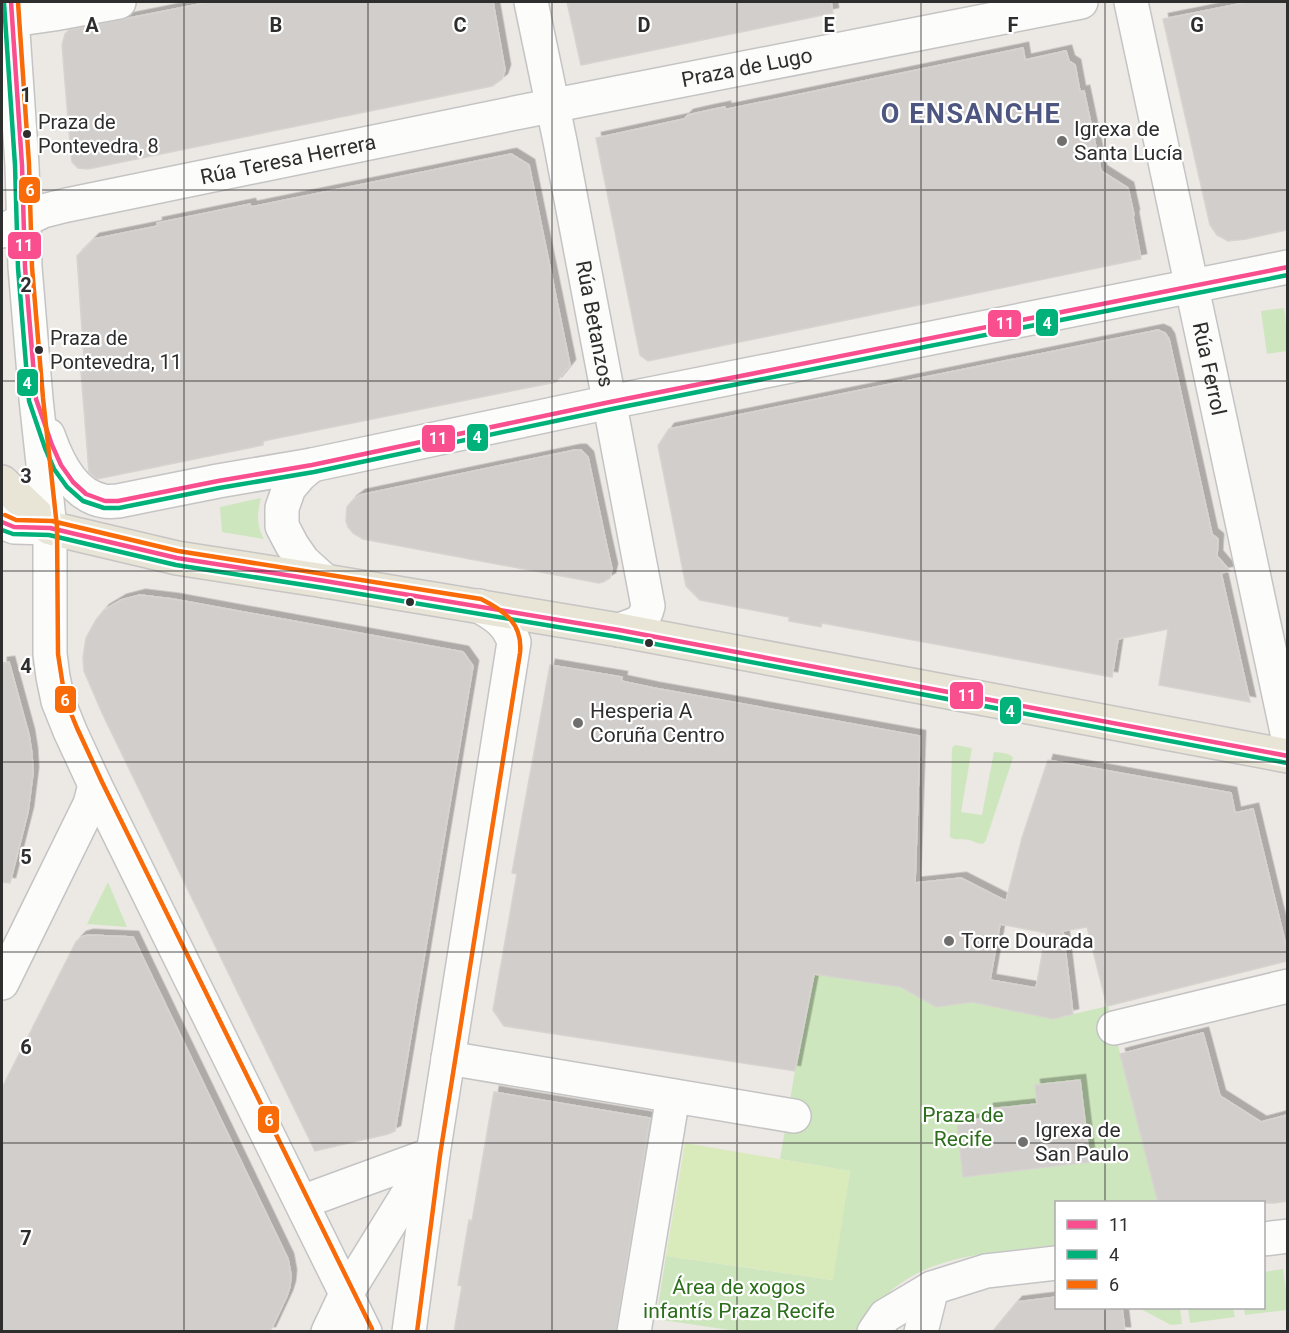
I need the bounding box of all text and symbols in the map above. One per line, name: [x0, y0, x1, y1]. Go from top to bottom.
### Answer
text: A: [85, 13, 99, 37]
text: B: [270, 13, 282, 37]
text: C: [453, 13, 467, 37]
text: D: [638, 13, 651, 37]
text: E: [823, 13, 835, 37]
text: F: [1008, 13, 1019, 37]
text: G: [1190, 13, 1204, 37]
street label: Praza de Lugo: [679, 43, 814, 92]
text: 1: [20, 83, 32, 107]
district label: O ENSANCHE: [881, 98, 1061, 130]
place label: Praza de Pontevedra, 8: [38, 110, 159, 158]
place label: Igrexa de Santa Lucía: [1074, 117, 1183, 165]
marker: Praza de Pontevedra, 8: [21, 128, 33, 140]
street label: Rúa Teresa Herrera: [198, 130, 378, 189]
marker: Igrexa de Santa Lucía: [1055, 134, 1069, 148]
line badge: 6: [18, 176, 41, 204]
text: 6: [25, 181, 35, 200]
line badge: 11: [7, 231, 42, 260]
text: 11: [15, 236, 33, 255]
street label: Rúa Betanzos: [571, 258, 618, 389]
text: 2: [20, 273, 32, 297]
line badge: 4: [1035, 308, 1059, 337]
line badge: 11: [987, 309, 1022, 338]
text: 11: [996, 314, 1014, 333]
text: 4: [1042, 314, 1052, 333]
street label: Rúa Ferrol: [1188, 320, 1231, 418]
place label: Praza de Pontevedra, 11: [50, 326, 182, 374]
marker: Praza de Pontevedra, 11: [33, 344, 45, 356]
line badge: 4: [16, 368, 39, 397]
text: 4: [22, 374, 32, 393]
line badge: 4: [466, 423, 489, 452]
line badge: 11: [421, 424, 456, 453]
text: 4: [472, 428, 482, 447]
text: 11: [429, 429, 447, 448]
text: 3: [20, 464, 32, 488]
unlabelled marker: [404, 596, 416, 608]
unlabelled marker: [643, 637, 655, 649]
text: 4: [20, 654, 32, 678]
line badge: 11: [949, 681, 984, 710]
line badge: 6: [54, 685, 77, 714]
text: 11: [958, 686, 976, 705]
text: 6: [60, 691, 70, 710]
line badge: 4: [999, 696, 1022, 725]
place label: Hesperia A Coruña Centro: [590, 699, 725, 747]
text: 4: [1005, 702, 1015, 721]
marker: Hesperia A Coruña Centro: [571, 716, 585, 730]
text: 5: [20, 845, 32, 869]
place label: Torre Dourada: [961, 929, 1094, 953]
marker: Torre Dourada: [942, 934, 956, 948]
text: 6: [20, 1035, 32, 1059]
park label: Praza de Recife: [922, 1103, 1004, 1151]
line badge: 6: [257, 1105, 280, 1134]
text: 6: [264, 1111, 274, 1130]
place label: Igrexa de San Paulo: [1035, 1118, 1129, 1166]
marker: Igrexa de San Paulo: [1016, 1135, 1030, 1149]
legend: [1055, 1201, 1265, 1309]
text: 11: [1109, 1214, 1129, 1235]
text: 7: [20, 1226, 32, 1250]
text: 4: [1109, 1244, 1119, 1265]
text: 6: [1109, 1274, 1119, 1295]
park label: Área de xogos infantís Praza Recife: [643, 1275, 835, 1323]

